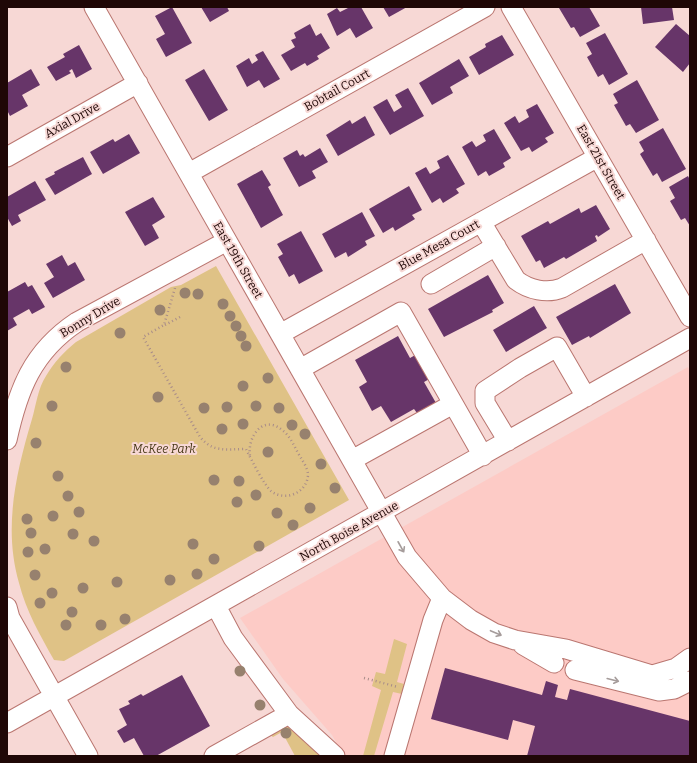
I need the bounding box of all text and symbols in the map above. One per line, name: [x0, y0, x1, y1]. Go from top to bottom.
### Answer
street label: Bobtail Court: [302, 66, 373, 114]
street label: Axial Drive: [42, 99, 102, 141]
street label: East 21st Street: [574, 122, 628, 202]
street label: Blue Mesa Court: [396, 217, 483, 273]
street label: East 19th Street: [210, 219, 266, 301]
street label: Bonny Drive: [57, 294, 123, 340]
park label: McKee Park: [132, 442, 196, 456]
street label: North Boise Avenue: [297, 498, 401, 564]
one-way arrow: [398, 541, 406, 553]
one-way arrow: [489, 629, 501, 637]
one-way arrow: [606, 677, 619, 684]

